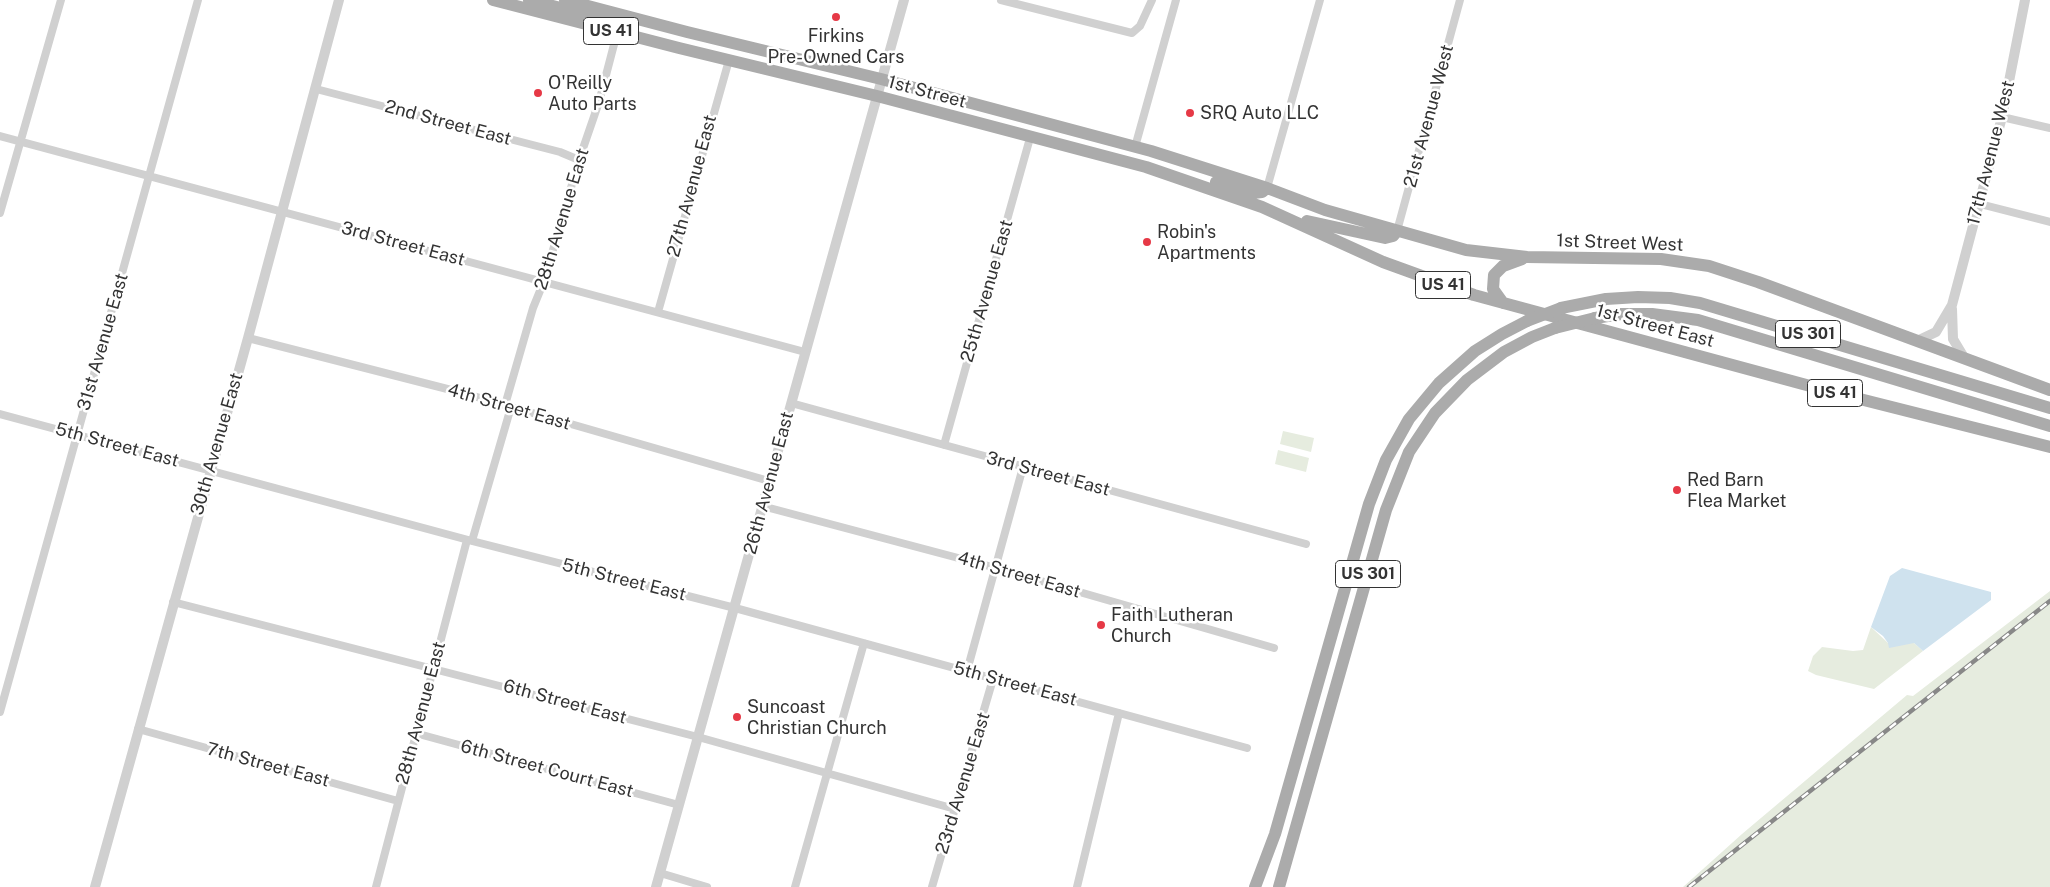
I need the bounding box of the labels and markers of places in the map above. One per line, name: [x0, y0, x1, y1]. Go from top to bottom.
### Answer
marker: Firkins Pre-Owned Cars: [830, 11, 842, 23]
place label: Firkins Pre-Owned Cars: [768, 25, 904, 68]
place label: O'Reilly Auto Parts: [548, 72, 636, 115]
marker: O'Reilly Auto Parts: [532, 87, 544, 99]
place label: SRQ Auto LLC: [1200, 102, 1319, 124]
marker: SRQ Auto LLC: [1184, 107, 1196, 119]
place label: Robin's Apartments: [1157, 221, 1256, 264]
marker: Robin's Apartments: [1141, 236, 1153, 248]
place label: Red Barn Flea Market: [1687, 469, 1786, 512]
marker: Red Barn Flea Market: [1671, 484, 1683, 496]
place label: Faith Lutheran Church: [1111, 604, 1233, 646]
marker: Faith Lutheran Church: [1095, 619, 1107, 631]
place label: Suncoast Christian Church: [747, 696, 887, 739]
marker: Suncoast Christian Church: [731, 711, 743, 723]

